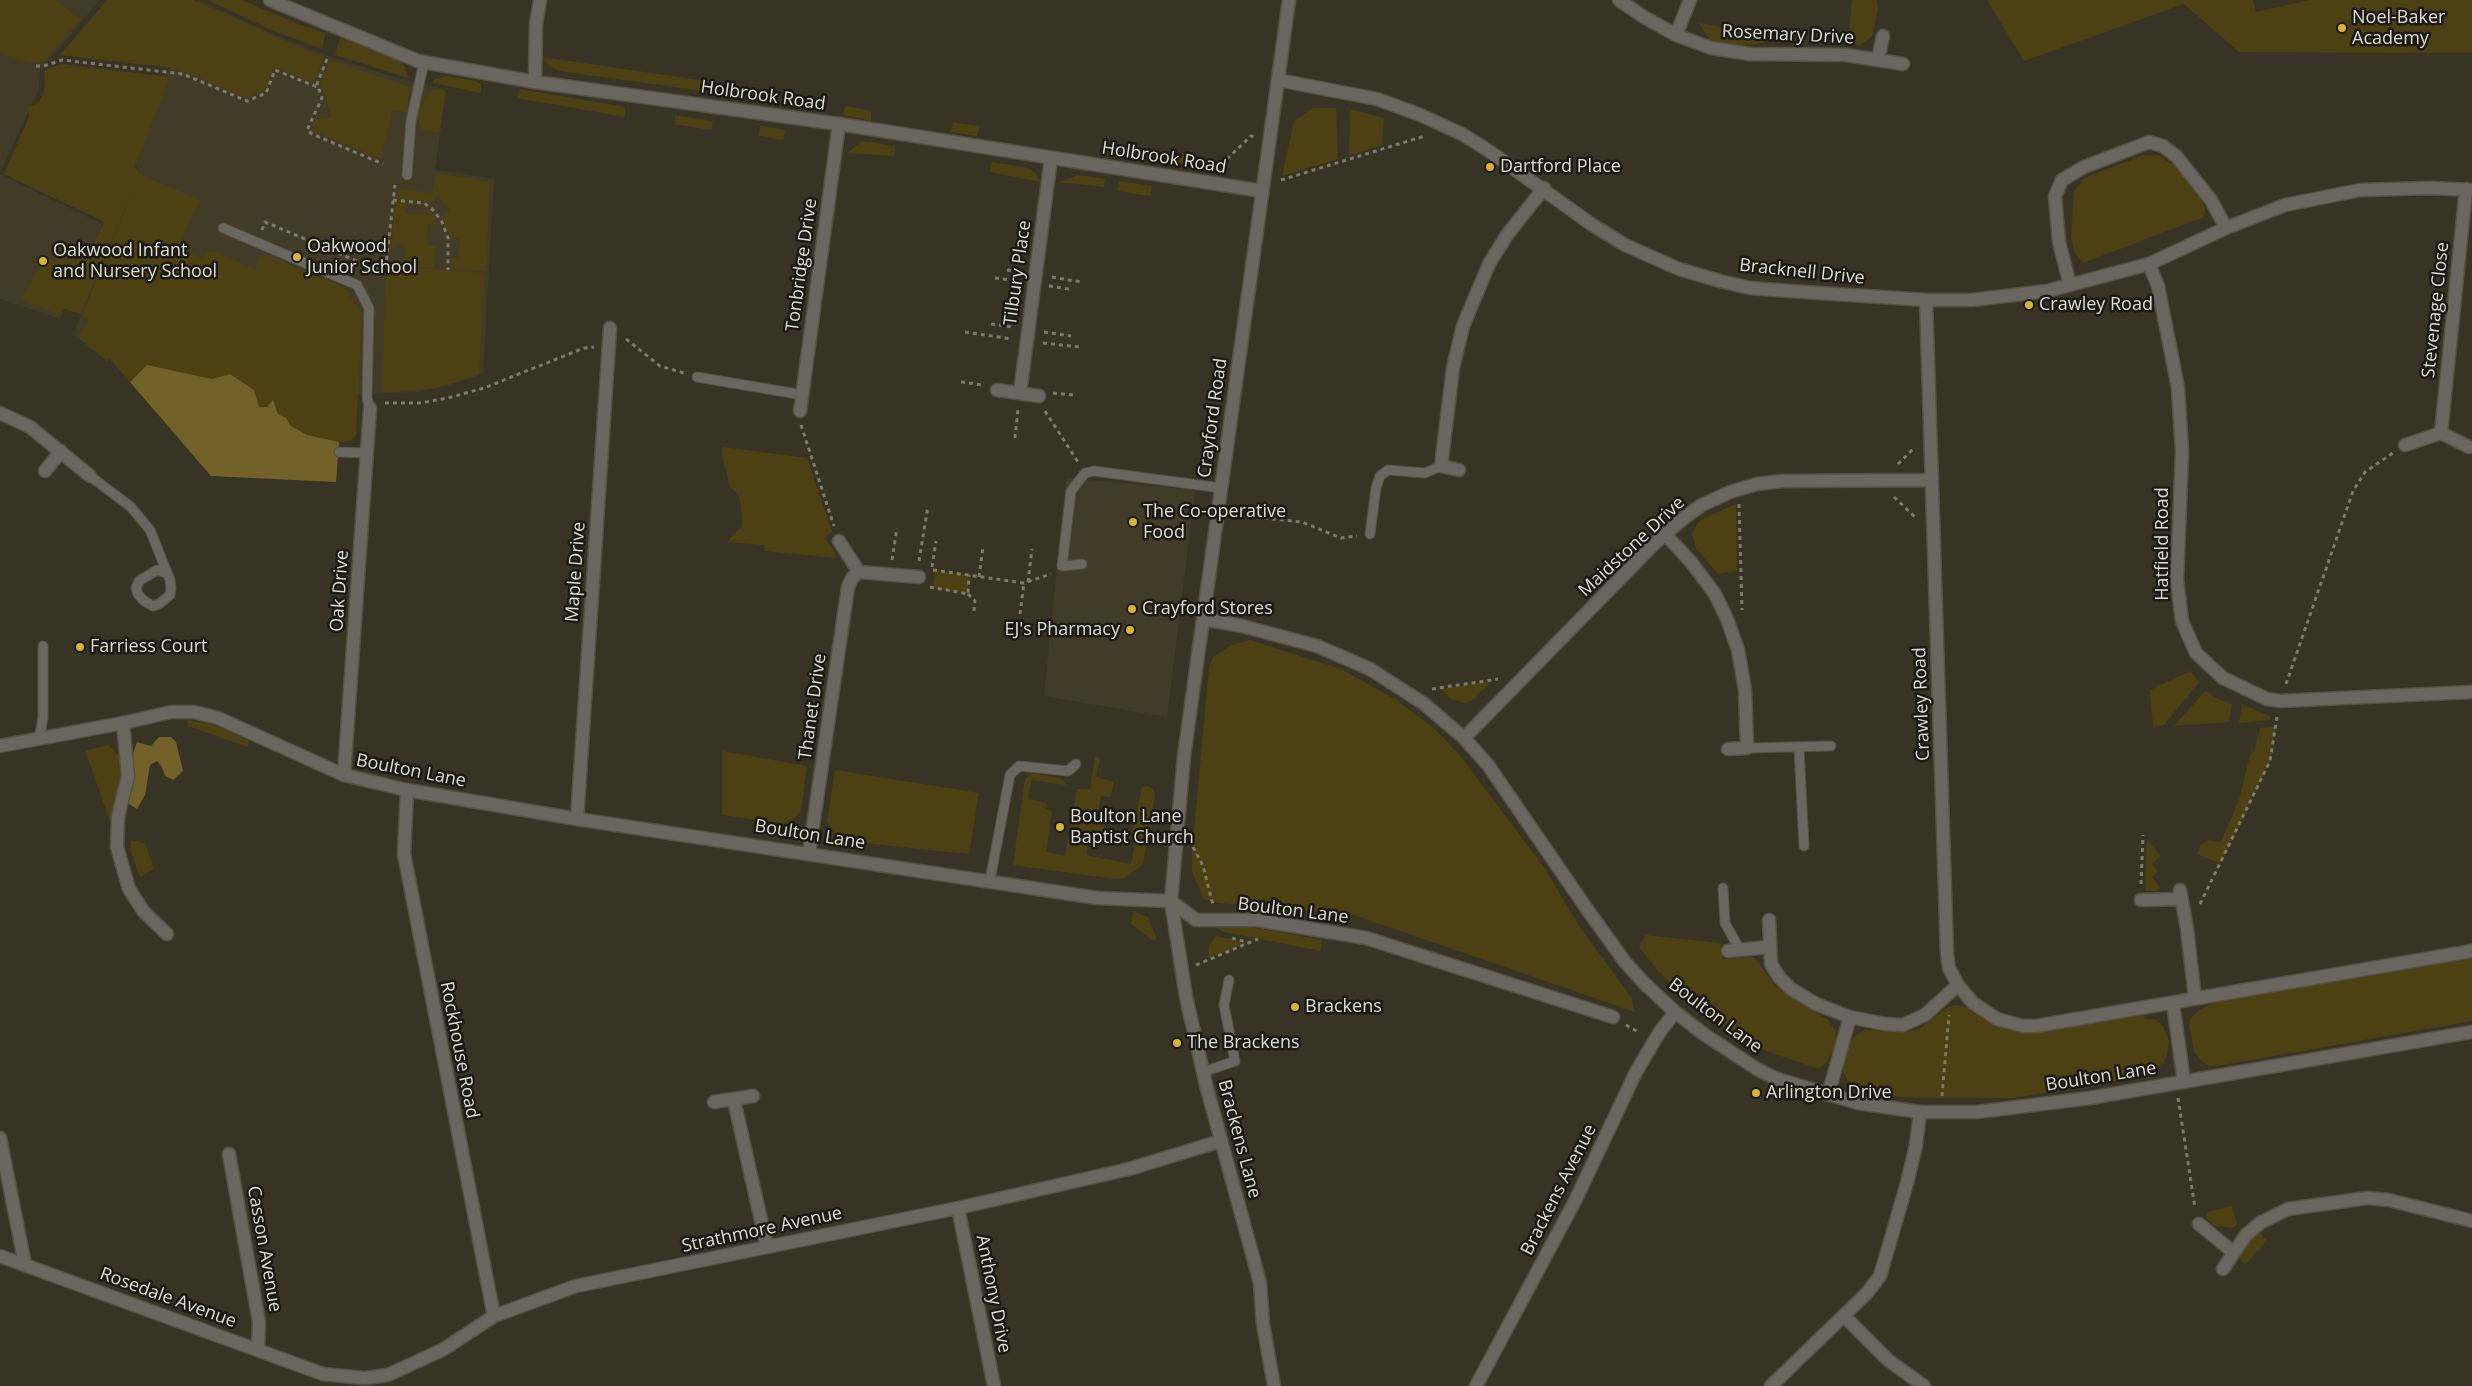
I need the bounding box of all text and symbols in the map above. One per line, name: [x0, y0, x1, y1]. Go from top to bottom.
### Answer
place label: Noel-Baker Academy: [2352, 7, 2445, 50]
street label: Rosemary Drive: [1721, 21, 1855, 49]
marker: Noel-Baker Academy: [2336, 22, 2348, 34]
street label: Holbrook Road: [699, 77, 827, 115]
street label: Holbrook Road: [1100, 137, 1228, 179]
place label: Dartford Place: [1500, 156, 1621, 178]
marker: Dartford Place: [1484, 161, 1496, 173]
street label: Tonbridge Drive: [782, 197, 822, 333]
street label: Tilbury Place: [1000, 219, 1036, 327]
place label: Oakwood Junior School: [307, 236, 417, 278]
place label: Oakwood Infant and Nursery School: [53, 240, 217, 282]
street label: Stevenage Close: [2418, 241, 2454, 379]
marker: Oakwood Junior School: [291, 251, 303, 263]
marker: Oakwood Infant and Nursery School: [37, 255, 49, 267]
street label: Bracknell Drive: [1738, 255, 1866, 289]
place label: Crawley Road: [2039, 294, 2153, 316]
marker: Crawley Road: [2023, 299, 2035, 311]
street label: Crayford Road: [1194, 357, 1232, 479]
street label: Hatfield Road: [2152, 487, 2174, 601]
street label: Maidstone Drive: [1574, 492, 1690, 602]
place label: The Co-operative Food: [1143, 501, 1286, 544]
marker: The Co-operative Food: [1127, 516, 1139, 528]
street label: Maple Drive: [562, 521, 590, 623]
street label: Oak Drive: [326, 549, 354, 633]
place label: Crayford Stores: [1142, 598, 1273, 620]
marker: Crayford Stores: [1126, 603, 1138, 615]
place label: EJ's Pharmacy: [1004, 619, 1120, 641]
marker: EJ's Pharmacy: [1124, 624, 1136, 636]
place label: Farriess Court: [90, 636, 207, 658]
marker: Farriess Court: [74, 641, 86, 653]
street label: Crawley Road: [1909, 647, 1935, 761]
street label: Thanet Drive: [795, 652, 831, 762]
street label: Boulton Lane: [354, 750, 468, 792]
place label: Boulton Lane Baptist Church: [1070, 806, 1194, 849]
street label: Boulton Lane: [753, 816, 867, 854]
marker: Boulton Lane Baptist Church: [1054, 821, 1066, 833]
street label: Boulton Lane: [1236, 893, 1350, 929]
street label: Boulton Lane: [1664, 974, 1766, 1058]
street label: Rockhouse Road: [435, 980, 483, 1120]
place label: Brackens: [1305, 996, 1382, 1018]
marker: Brackens: [1289, 1001, 1301, 1013]
place label: The Brackens: [1187, 1032, 1300, 1054]
marker: The Brackens: [1171, 1037, 1183, 1049]
street label: Boulton Lane: [2044, 1058, 2158, 1096]
street label: Brackens Lane: [1213, 1077, 1265, 1201]
place label: Arlington Drive: [1766, 1082, 1892, 1104]
marker: Arlington Drive: [1750, 1087, 1762, 1099]
street label: Brackens Avenue: [1517, 1121, 1601, 1259]
street label: Casson Avenue: [242, 1184, 286, 1314]
street label: Strathmore Avenue: [680, 1202, 844, 1258]
street label: Anthony Drive: [971, 1233, 1015, 1355]
street label: Rosedale Avenue: [97, 1263, 239, 1333]

